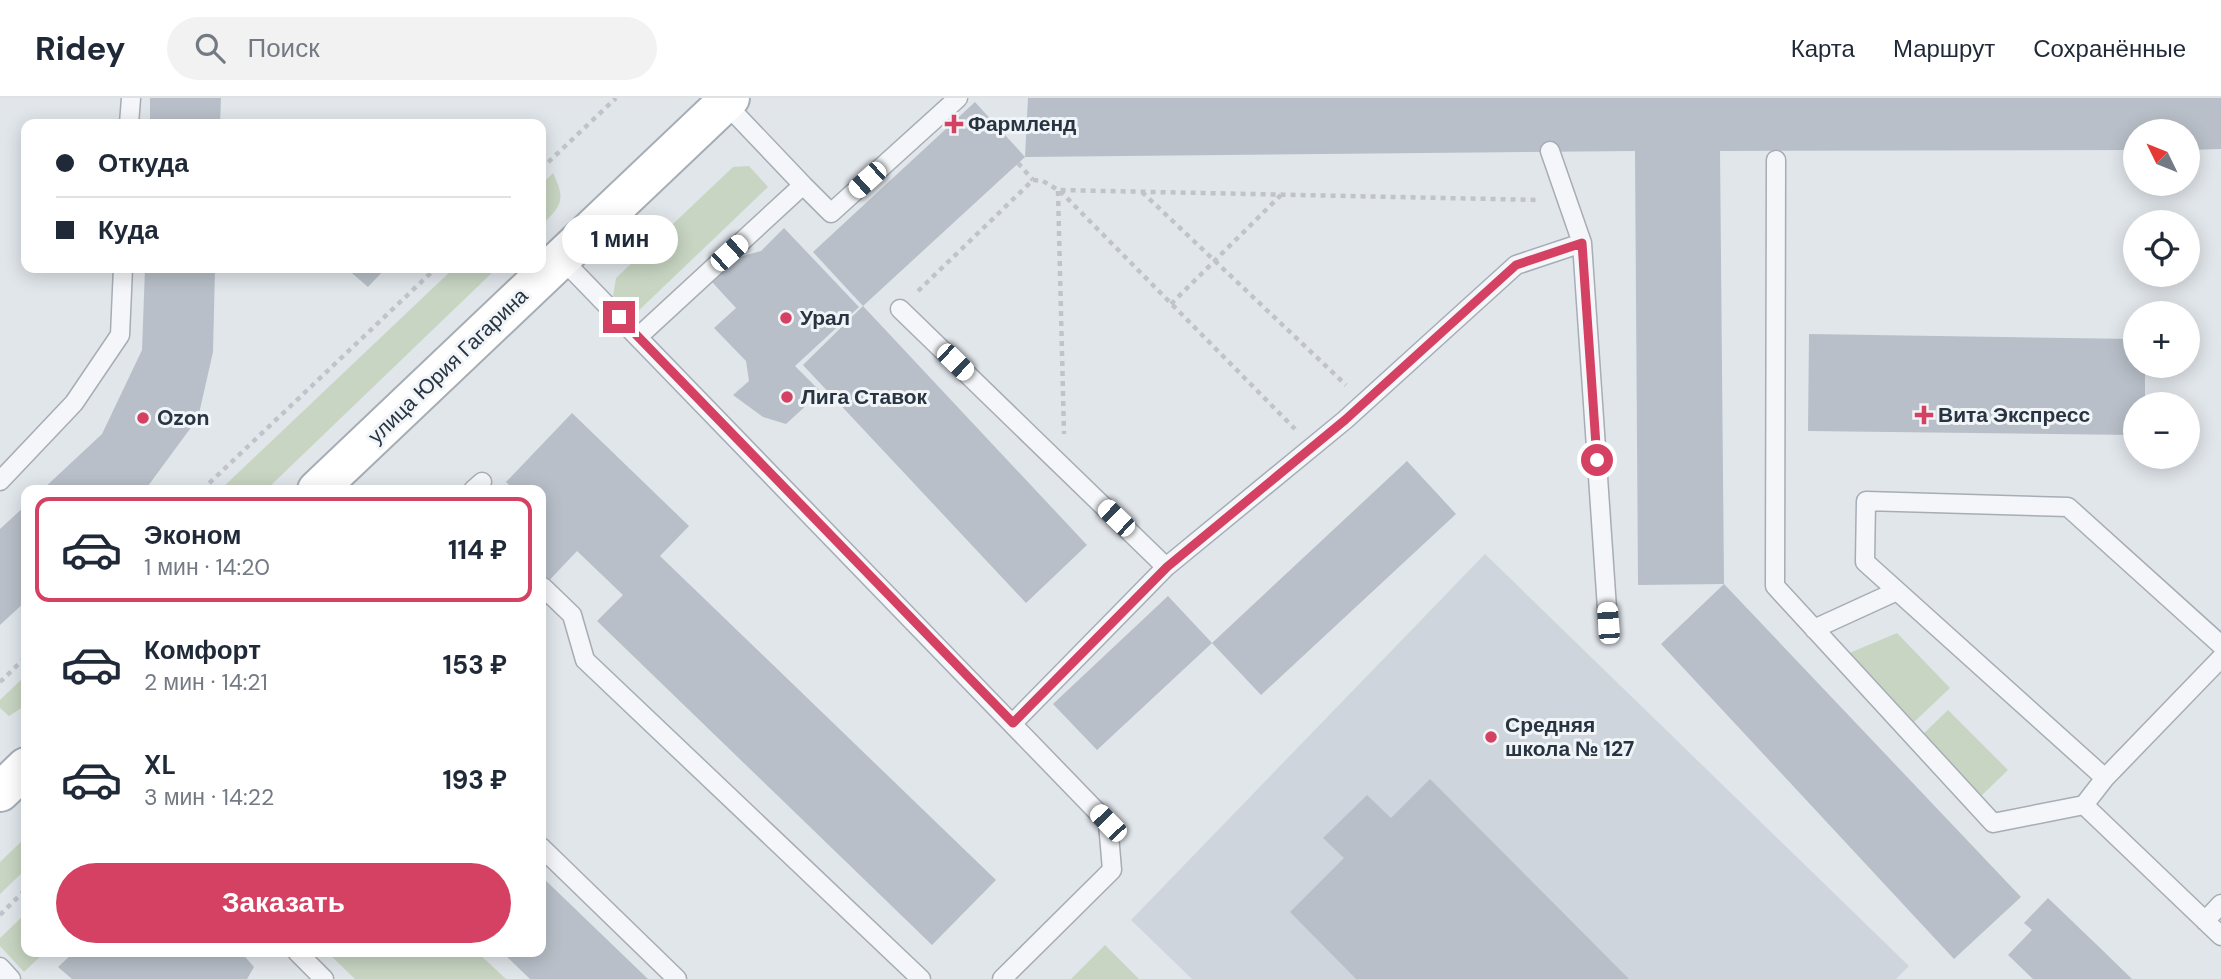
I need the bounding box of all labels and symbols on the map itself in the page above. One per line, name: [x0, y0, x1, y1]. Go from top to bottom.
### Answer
place label: Фармленд: [968, 110, 1076, 138]
marker: Фармленд: [946, 116, 962, 132]
north arrow: [2123, 119, 2200, 196]
car: [845, 158, 890, 202]
callout: 1 мин: [561, 216, 677, 264]
car: [707, 231, 752, 275]
street label: улица Юрия Гагарина: [362, 282, 534, 450]
route end: [603, 301, 635, 333]
place label: Урал: [800, 304, 850, 332]
marker: Урал: [778, 310, 794, 326]
car: [933, 340, 978, 384]
place label: Лига Ставок: [801, 383, 928, 411]
marker: Лига Ставок: [779, 389, 795, 405]
place label: Вита Экспресс: [1938, 401, 2090, 429]
place label: Ozon: [157, 404, 210, 432]
marker: Вита Экспресс: [1916, 407, 1932, 423]
marker: Ozon: [135, 410, 151, 426]
route start: [1581, 444, 1613, 476]
car: [1094, 496, 1139, 540]
car: [1597, 601, 1620, 645]
place label: Средняя школа № 127: [1505, 711, 1634, 763]
marker: Средняя школа № 127: [1483, 729, 1499, 745]
car: [1086, 801, 1131, 845]

